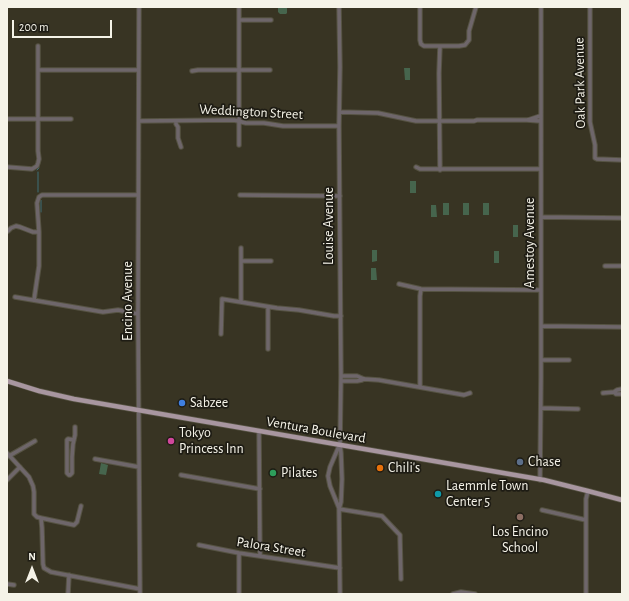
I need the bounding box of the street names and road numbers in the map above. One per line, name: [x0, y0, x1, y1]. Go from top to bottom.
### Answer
street label: Oak Park Avenue: [571, 37, 589, 129]
street label: Weddington Street: [199, 101, 303, 123]
street label: Louise Avenue: [321, 187, 337, 265]
street label: Amestoy Avenue: [522, 198, 538, 288]
street label: Encino Avenue: [120, 261, 136, 341]
street label: Ventura Boulevard: [265, 413, 367, 447]
street label: Palora Street: [235, 533, 307, 561]

